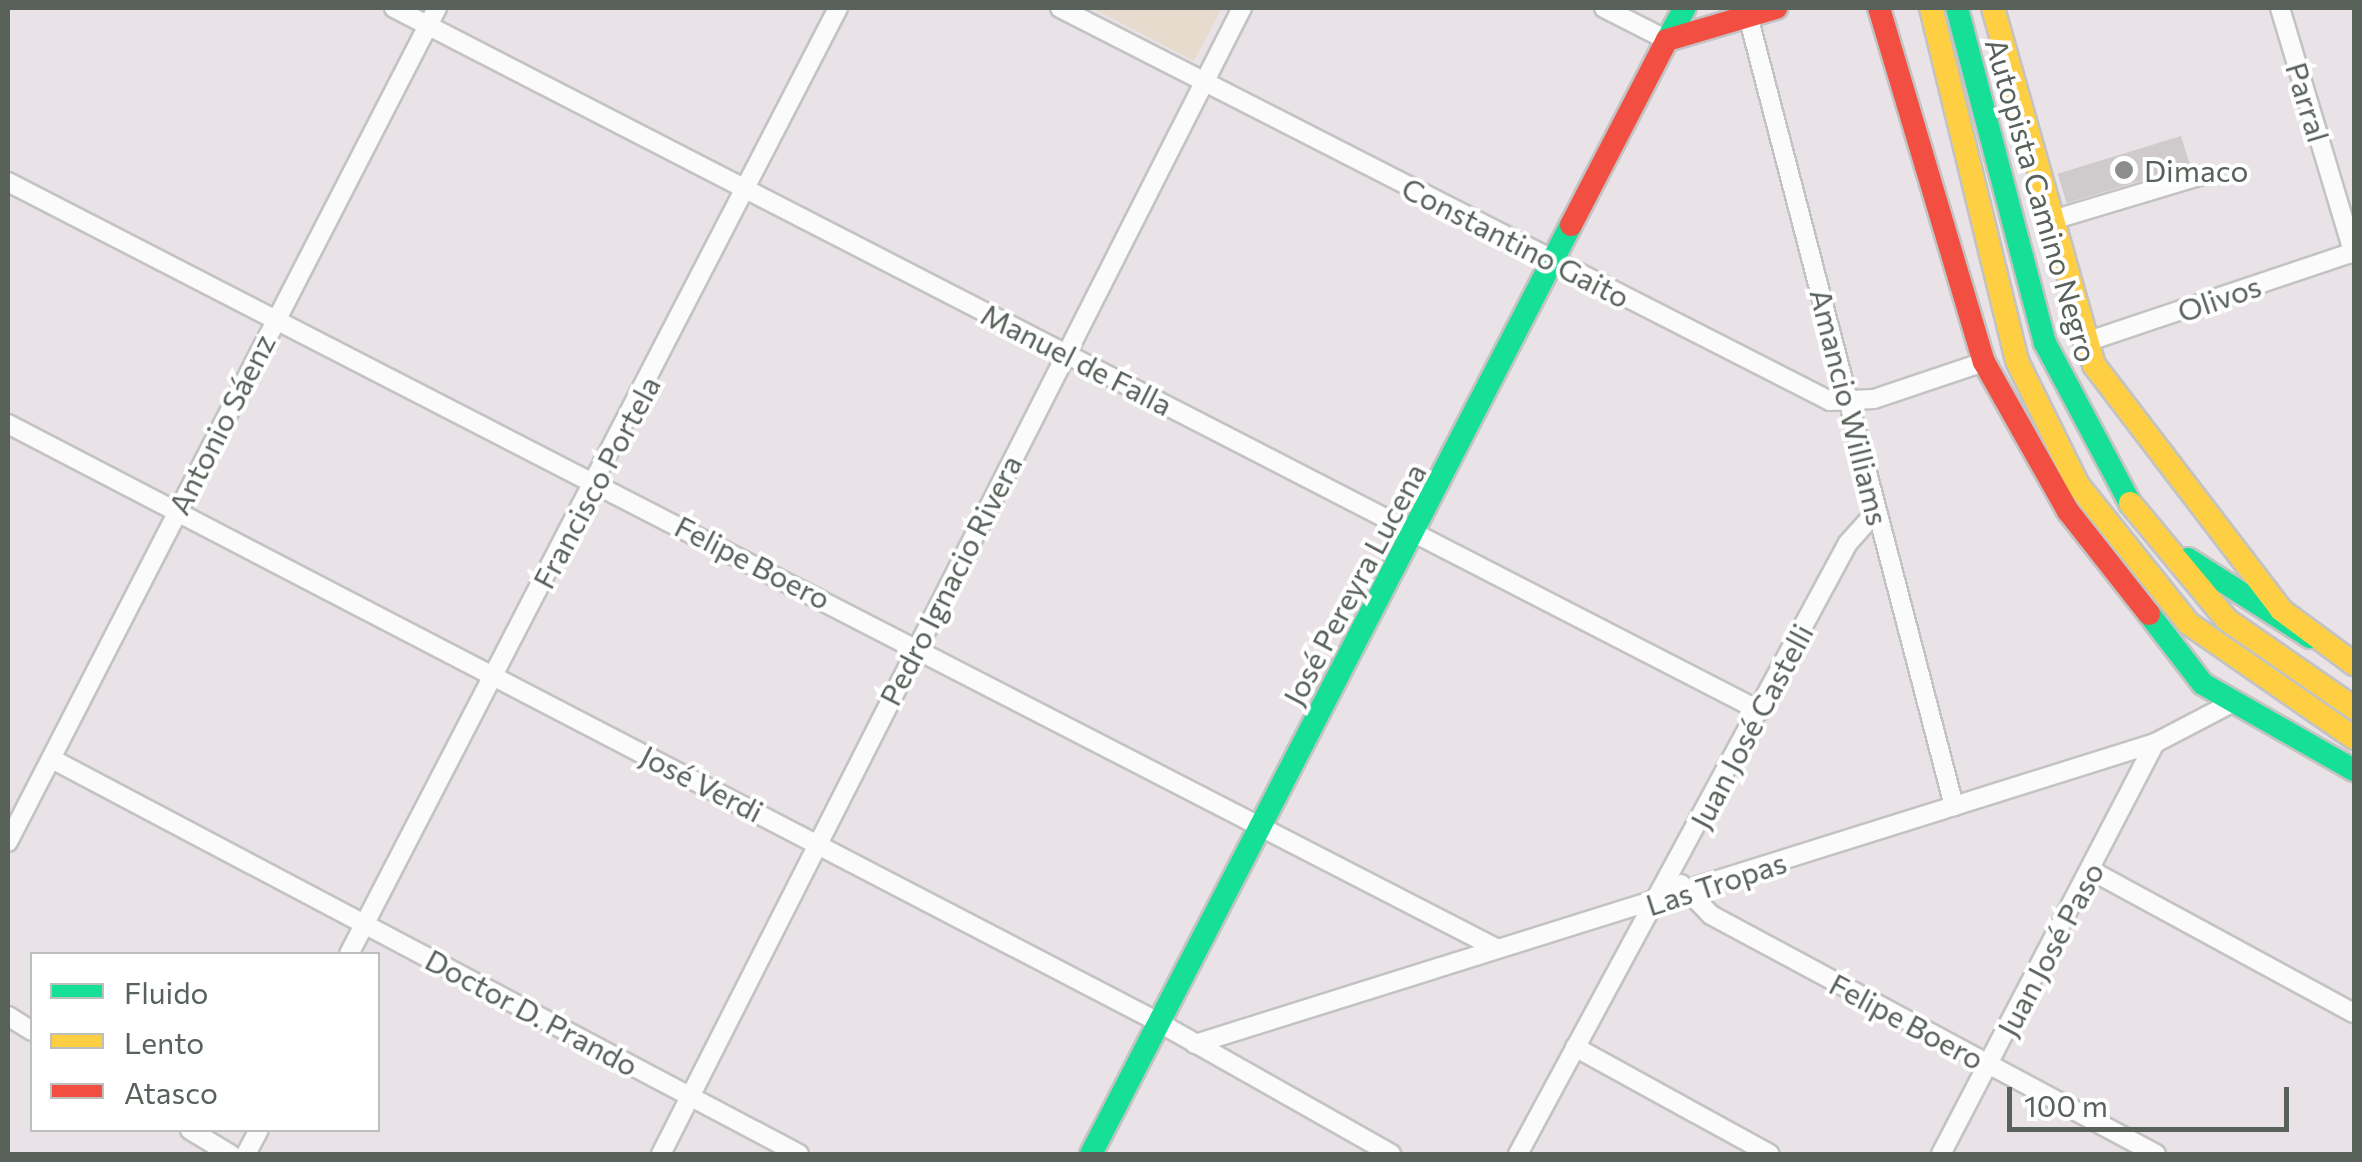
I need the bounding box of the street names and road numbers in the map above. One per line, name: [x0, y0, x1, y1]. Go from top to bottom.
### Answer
street label: Autopista Camino Negro: [1979, 34, 2105, 366]
street label: Parral: [2279, 58, 2337, 146]
street label: Constantino Gaito: [1396, 169, 1636, 315]
street label: Olivos: [2172, 267, 2266, 329]
street label: Amancio Williams: [1803, 285, 1897, 529]
street label: Manuel de Falla: [976, 295, 1178, 423]
street label: Antonio Sáenz: [160, 328, 282, 520]
street label: Francisco Portela: [525, 370, 667, 594]
street label: Pedro Ignacio Rivera: [871, 449, 1029, 711]
street label: José Pereyra Lucena: [1275, 457, 1433, 711]
street label: Felipe Boero: [669, 507, 837, 617]
street label: Juan José Castelli: [1682, 618, 1820, 834]
street label: José Verdi: [635, 737, 769, 829]
street label: Las Tropas: [1641, 843, 1791, 923]
street label: Juan José Paso: [1989, 856, 2111, 1042]
street label: Doctor D. Prando: [420, 941, 644, 1083]
street label: Felipe Boero: [1824, 965, 1990, 1077]

